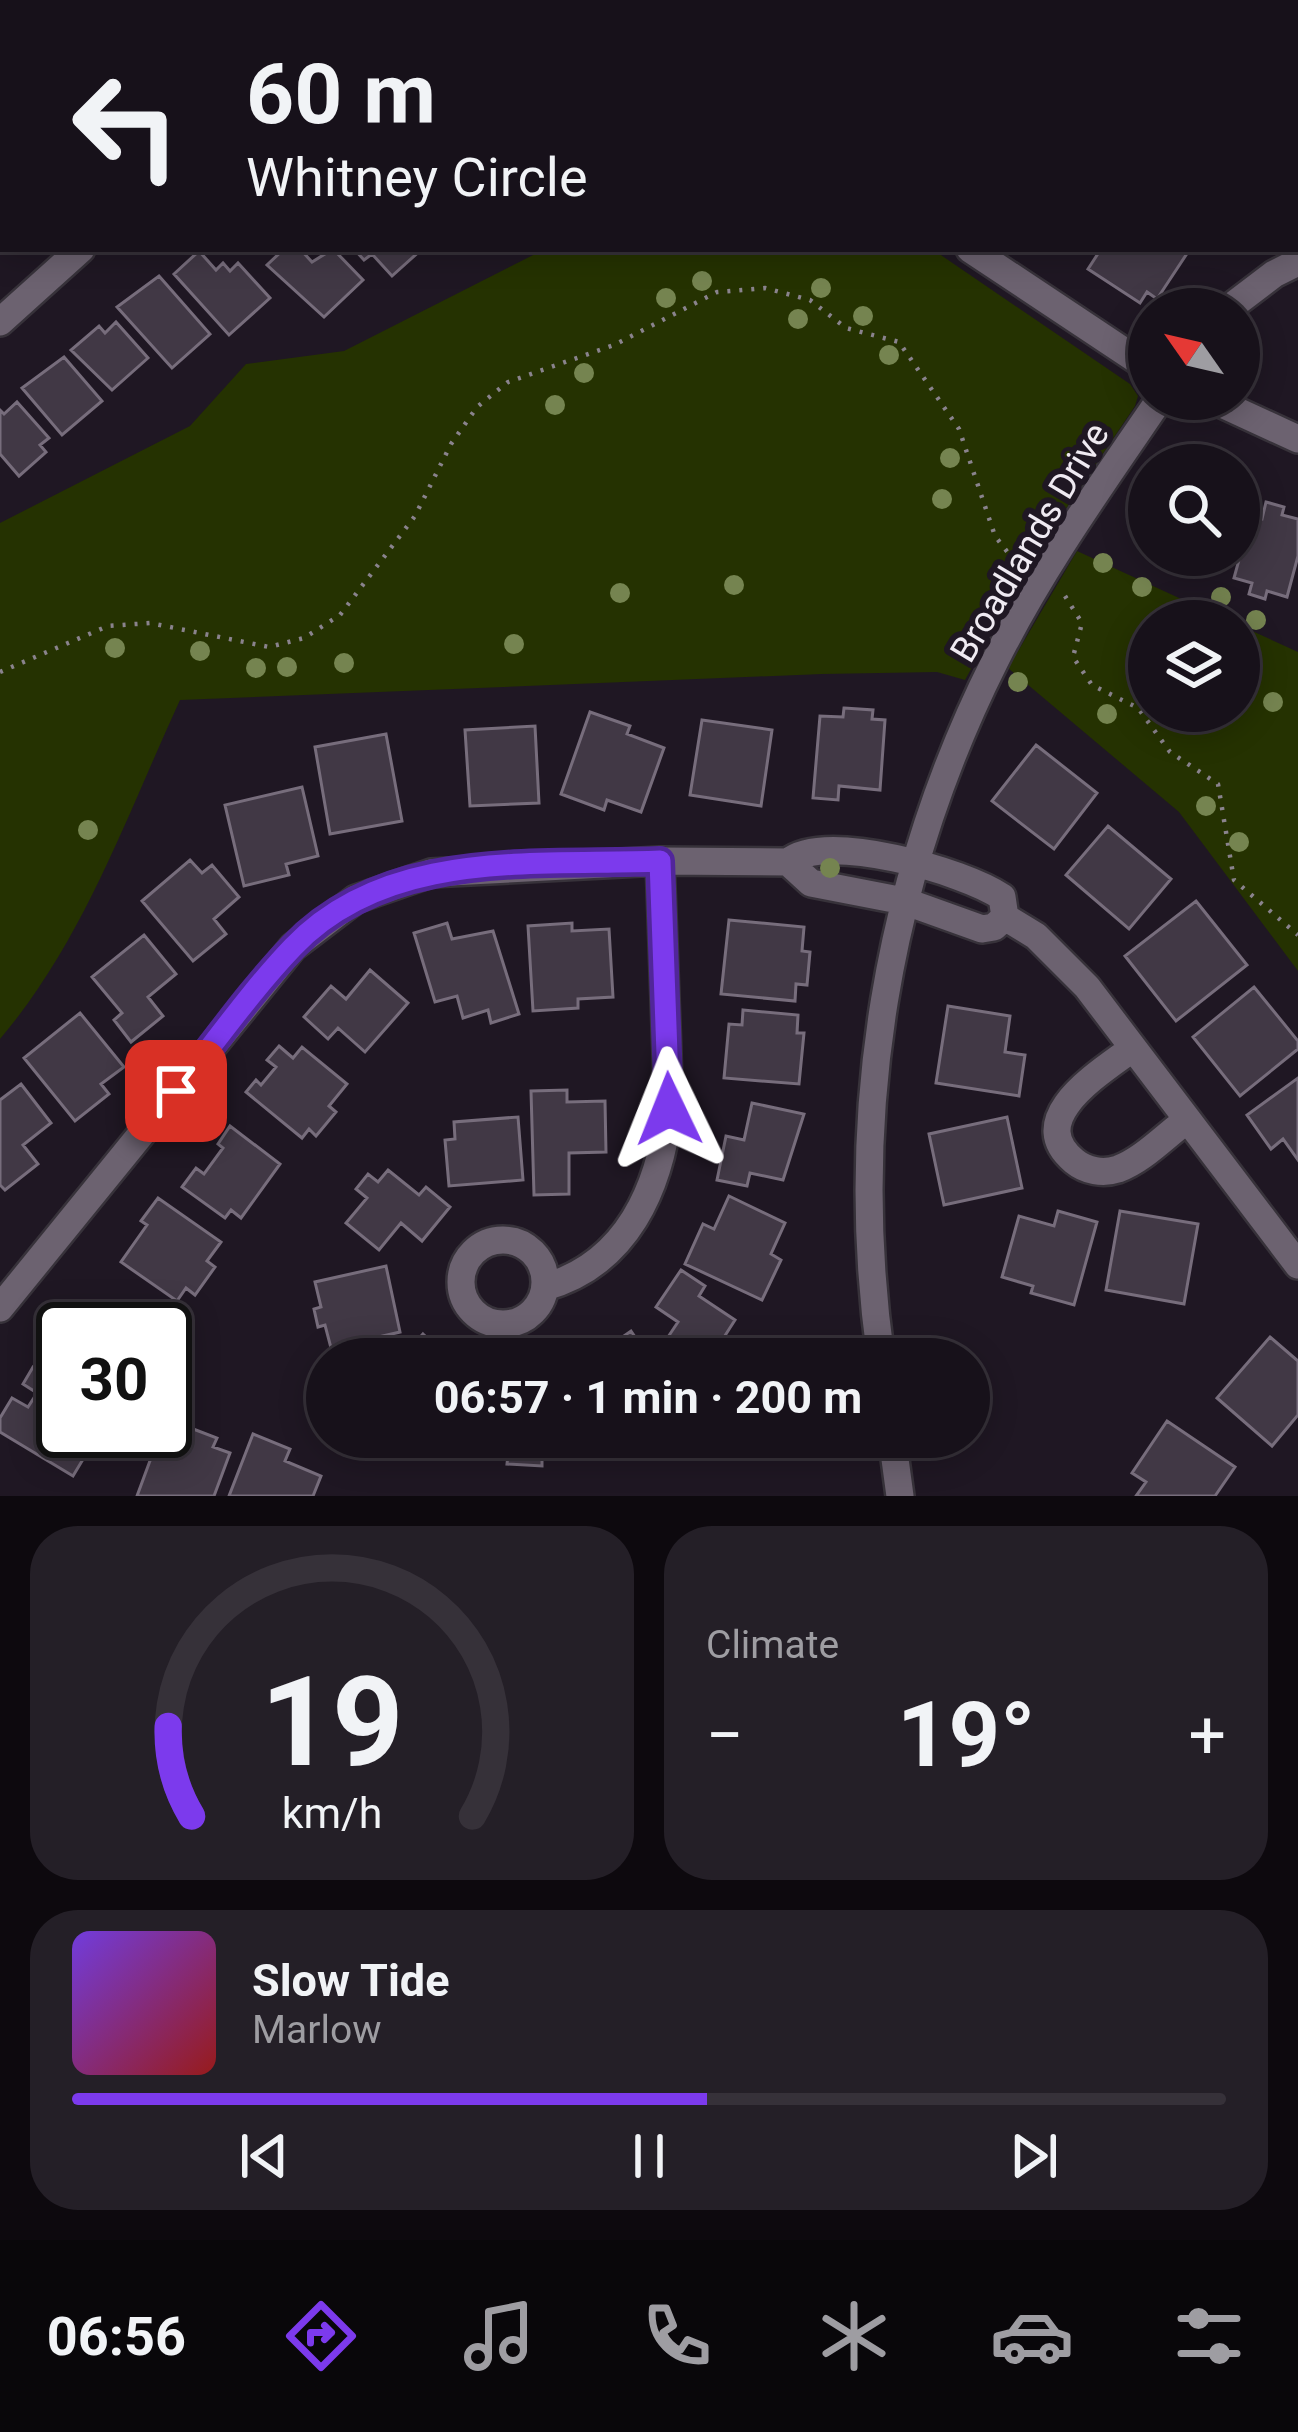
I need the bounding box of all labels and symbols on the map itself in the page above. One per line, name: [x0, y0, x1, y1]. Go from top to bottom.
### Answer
north arrow: [1128, 288, 1260, 420]
street label: Broadlands Drive: [942, 415, 1118, 670]
pin: [125, 1040, 227, 1142]
position arrow: [606, 1046, 732, 1172]
speed limit sign: 30: [36, 1302, 192, 1458]

